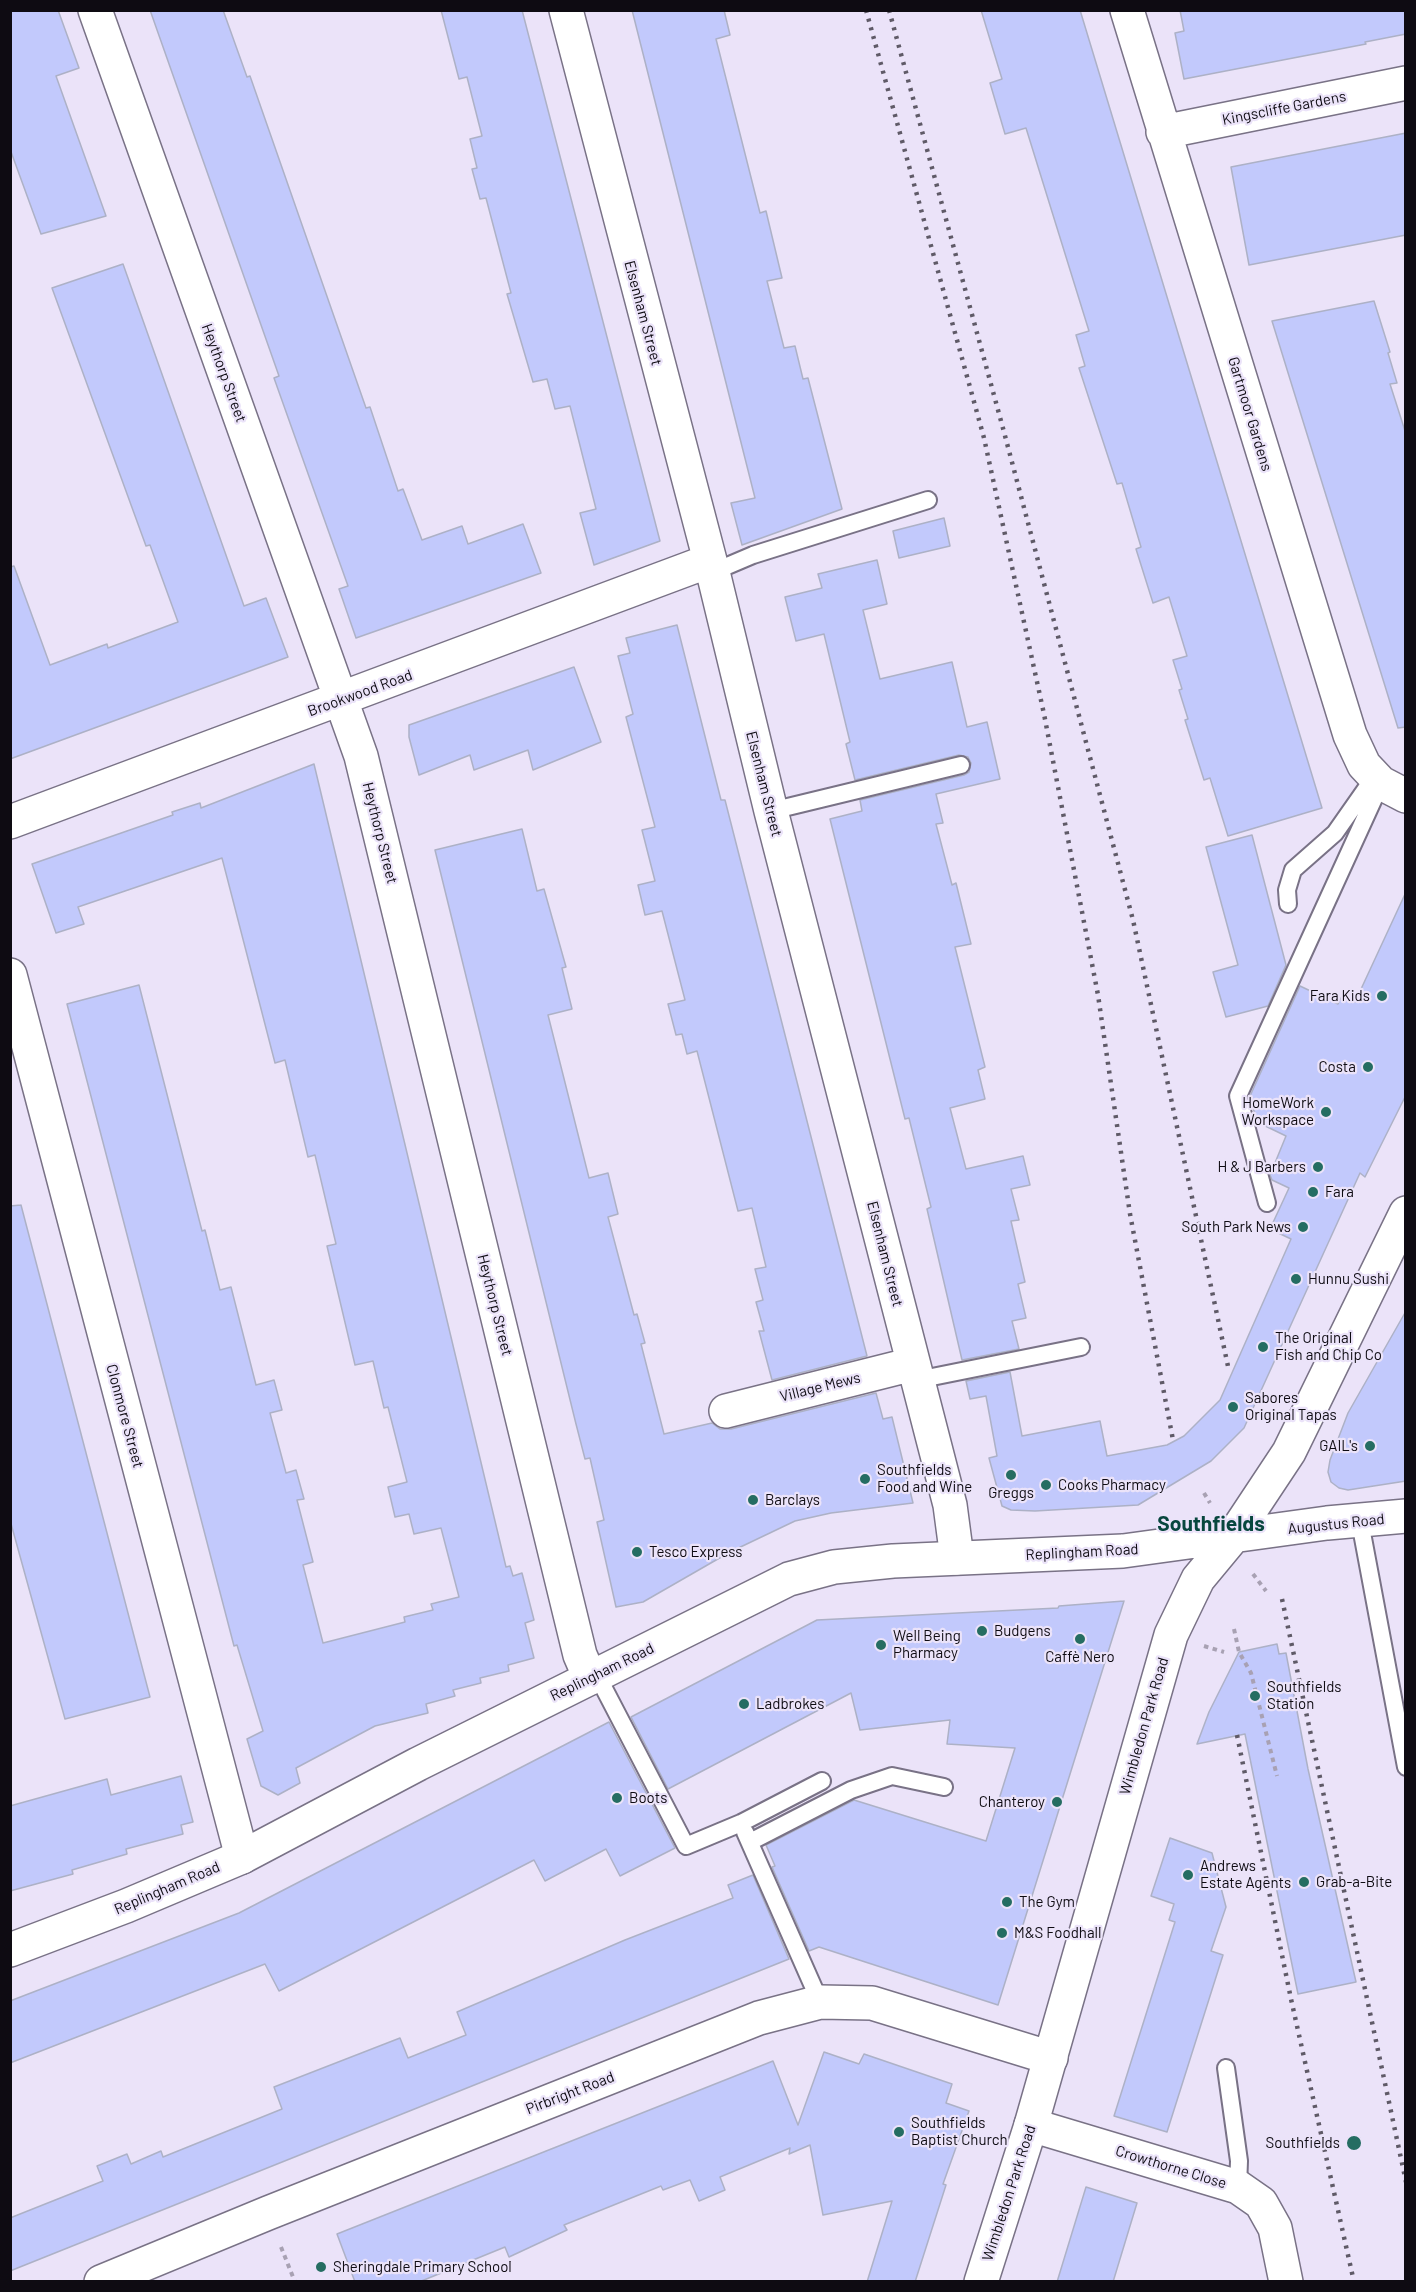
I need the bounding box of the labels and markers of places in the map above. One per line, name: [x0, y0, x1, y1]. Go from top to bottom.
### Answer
place label: Fara Kids: [1310, 987, 1370, 1005]
marker: Fara Kids: [1375, 989, 1389, 1003]
place label: Costa: [1318, 1058, 1356, 1076]
marker: Costa: [1361, 1060, 1375, 1074]
place label: HomeWork Workspace: [1242, 1094, 1314, 1129]
marker: HomeWork Workspace: [1319, 1105, 1333, 1119]
place label: H & J Barbers: [1218, 1158, 1306, 1176]
marker: H & J Barbers: [1311, 1160, 1325, 1174]
place label: Fara: [1325, 1183, 1354, 1201]
marker: Fara: [1306, 1185, 1320, 1199]
place label: South Park News: [1182, 1218, 1291, 1236]
marker: South Park News: [1296, 1220, 1310, 1234]
place label: Hunnu Sushi: [1308, 1270, 1389, 1288]
marker: Hunnu Sushi: [1289, 1272, 1303, 1286]
place label: The Original Fish and Chip Co: [1275, 1329, 1382, 1364]
marker: The Original Fish and Chip Co: [1256, 1340, 1270, 1354]
place label: Sabores Original Tapas: [1245, 1389, 1337, 1424]
marker: Sabores Original Tapas: [1226, 1400, 1240, 1414]
place label: GAIL's: [1319, 1437, 1358, 1455]
marker: GAIL's: [1363, 1439, 1377, 1453]
place label: Southfields Food and Wine: [877, 1461, 972, 1496]
marker: Greggs: [1004, 1468, 1018, 1482]
marker: Southfields Food and Wine: [858, 1472, 872, 1486]
place label: Cooks Pharmacy: [1058, 1476, 1166, 1494]
marker: Cooks Pharmacy: [1039, 1478, 1053, 1492]
place label: Greggs: [988, 1484, 1034, 1502]
place label: Barclays: [765, 1491, 820, 1509]
marker: Barclays: [746, 1493, 760, 1507]
place label: Tesco Express: [649, 1543, 742, 1561]
marker: Tesco Express: [630, 1545, 644, 1559]
place label: Budgens: [994, 1622, 1051, 1640]
marker: Budgens: [975, 1624, 989, 1638]
place label: Well Being Pharmacy: [893, 1627, 961, 1662]
marker: Caffè Nero: [1073, 1632, 1087, 1646]
marker: Well Being Pharmacy: [874, 1638, 888, 1652]
place label: Caffè Nero: [1045, 1648, 1115, 1666]
place label: Southfields Station: [1267, 1678, 1342, 1713]
marker: Southfields Station: [1248, 1689, 1262, 1703]
place label: Ladbrokes: [756, 1695, 824, 1713]
marker: Ladbrokes: [737, 1697, 751, 1711]
place label: Boots: [629, 1789, 667, 1807]
marker: Boots: [610, 1791, 624, 1805]
place label: Chanteroy: [979, 1793, 1045, 1811]
marker: Chanteroy: [1050, 1795, 1064, 1809]
place label: Andrews Estate Agents: [1200, 1857, 1291, 1892]
marker: Andrews Estate Agents: [1181, 1868, 1195, 1882]
place label: Grab-a-Bite: [1316, 1873, 1392, 1891]
marker: Grab-a-Bite: [1297, 1875, 1311, 1889]
place label: The Gym: [1019, 1893, 1075, 1911]
marker: The Gym: [1000, 1895, 1014, 1909]
place label: M&S Foodhall: [1014, 1924, 1101, 1942]
marker: M&S Foodhall: [995, 1926, 1009, 1940]
place label: Southfields Baptist Church: [911, 2114, 1008, 2149]
marker: Southfields Baptist Church: [892, 2125, 906, 2139]
place label: Southfields: [1265, 2134, 1340, 2152]
marker: Southfields: [1345, 2134, 1363, 2152]
place label: Sheringdale Primary School: [333, 2258, 512, 2276]
marker: Sheringdale Primary School: [314, 2260, 328, 2274]

